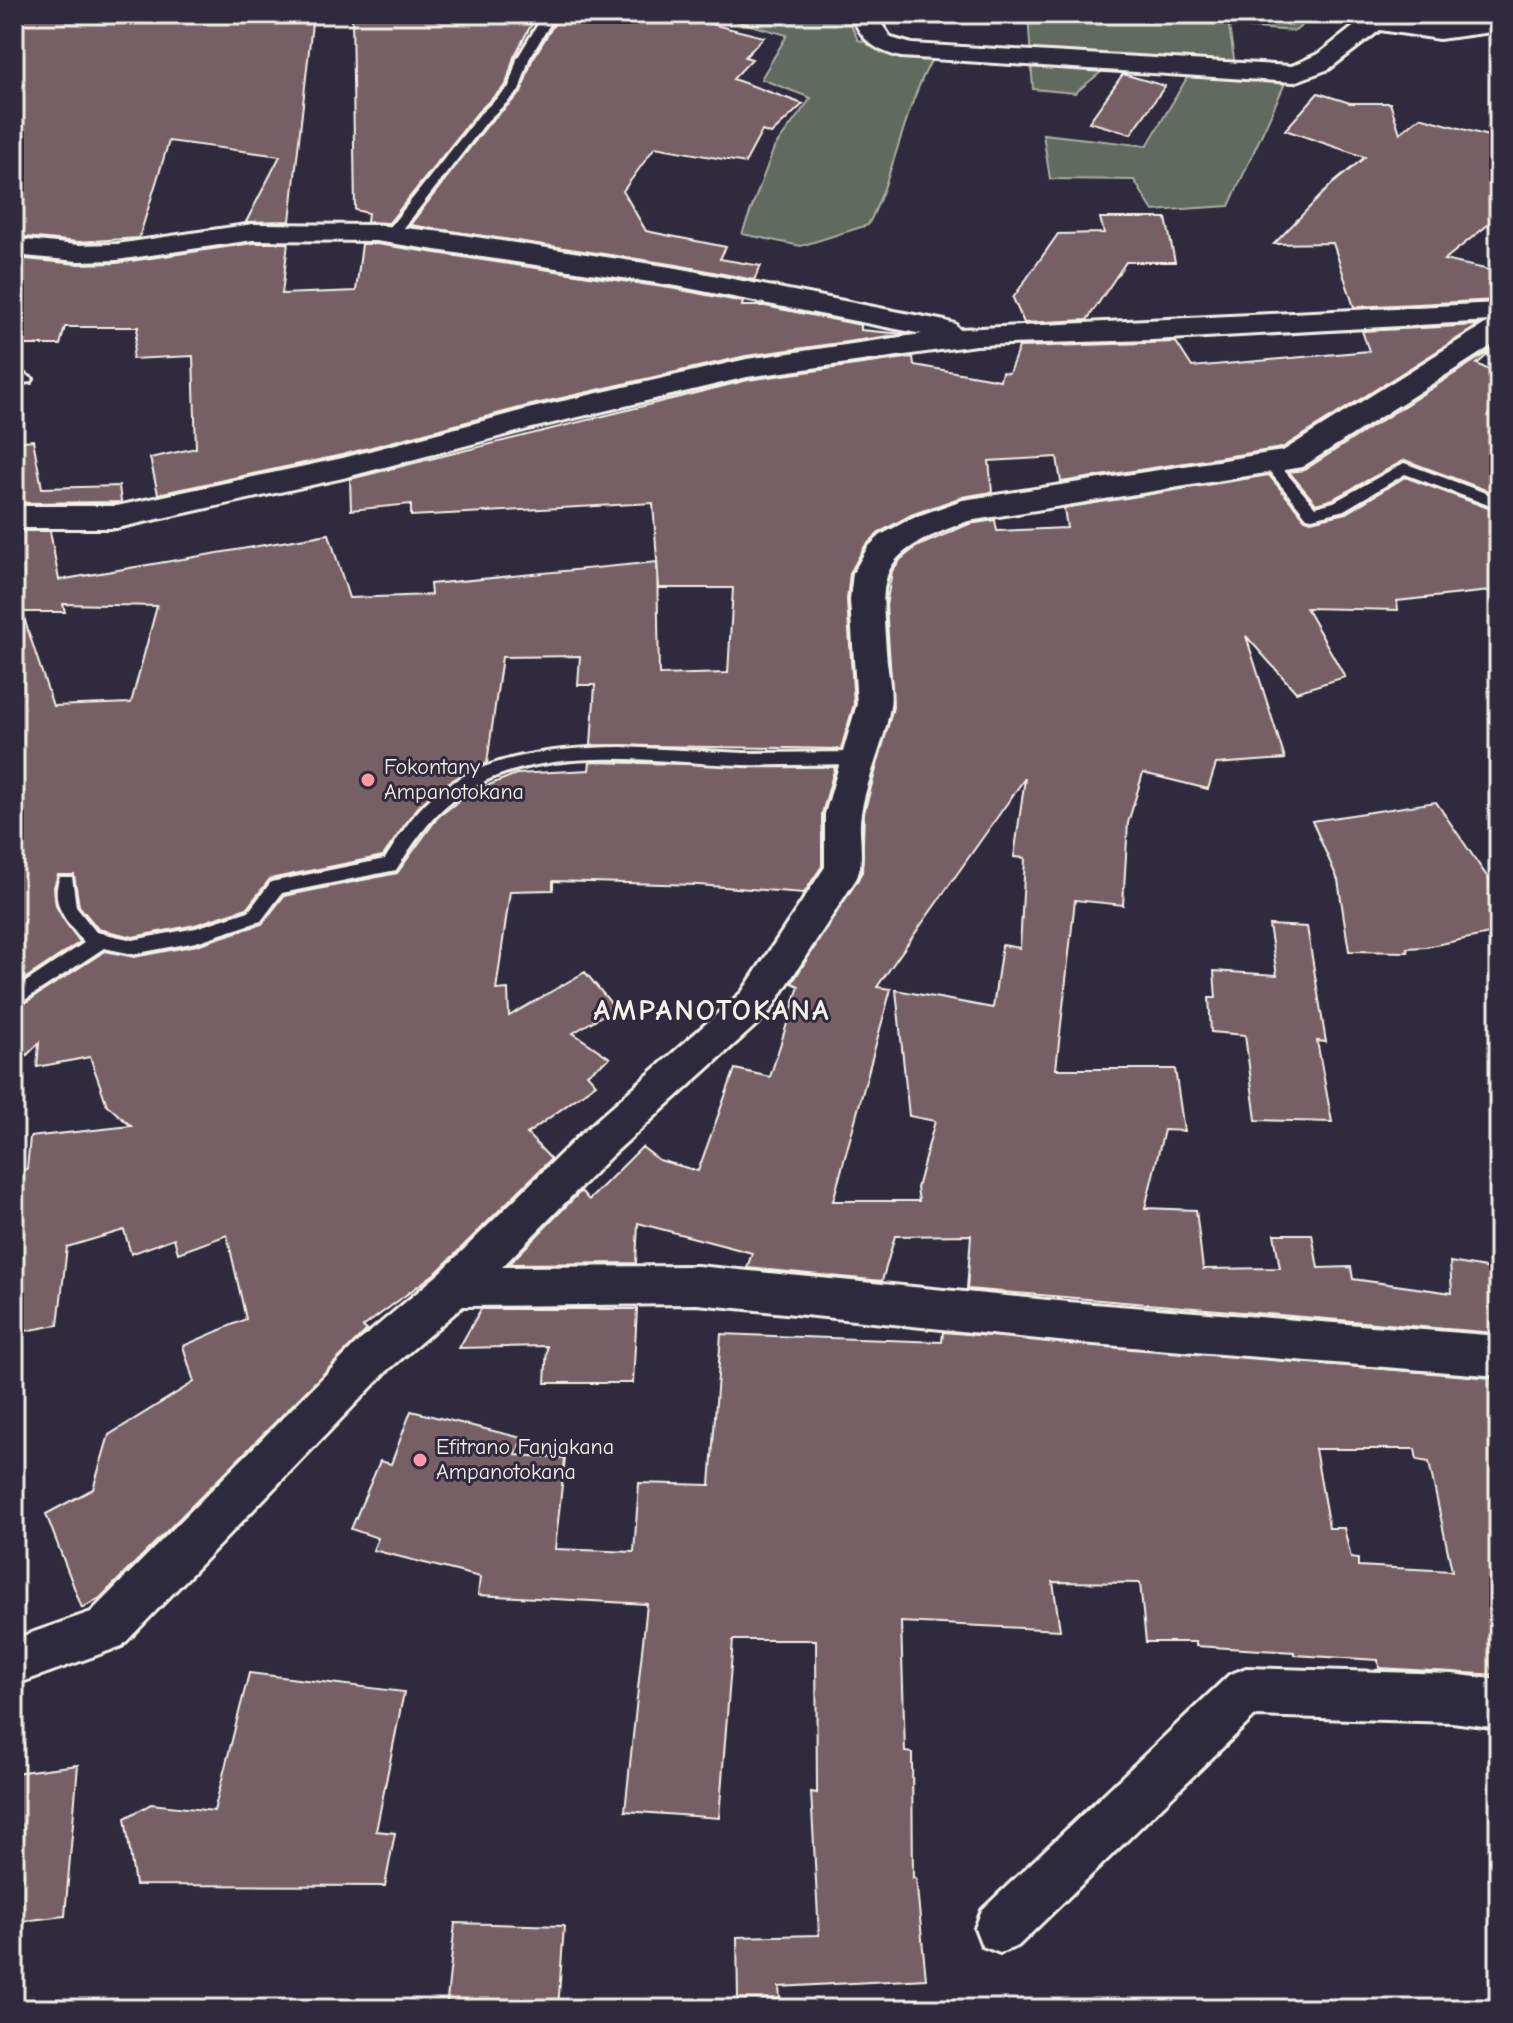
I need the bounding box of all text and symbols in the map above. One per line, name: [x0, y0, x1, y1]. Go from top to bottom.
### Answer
place label: Fokontany Ampanotokana: [384, 754, 524, 805]
marker: Fokontany Ampanotokana: [359, 771, 377, 789]
district label: AMPANOTOKANA: [593, 993, 831, 1028]
place label: Efitrano Fanjakana Ampanotokana: [436, 1434, 614, 1485]
marker: Efitrano Fanjakana Ampanotokana: [411, 1451, 429, 1469]

